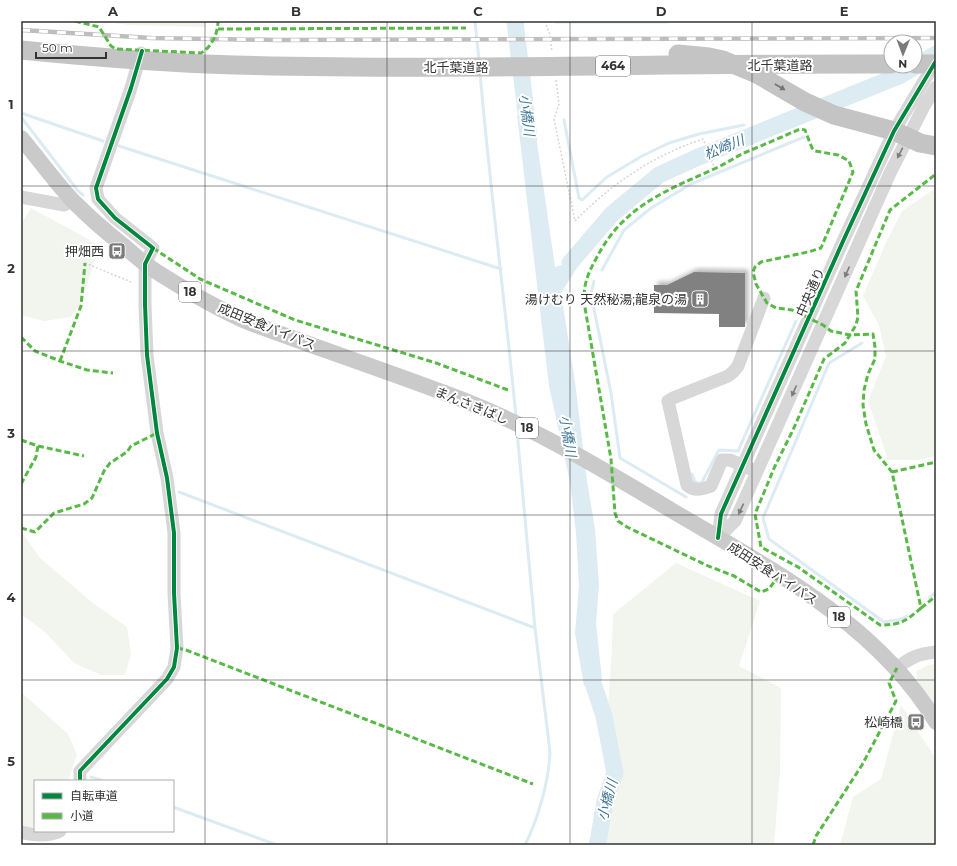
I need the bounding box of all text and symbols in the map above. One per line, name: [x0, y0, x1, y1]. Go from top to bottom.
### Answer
text: A: [107, 3, 119, 19]
text: B: [291, 3, 301, 19]
text: C: [473, 3, 483, 19]
text: D: [656, 3, 667, 19]
text: E: [840, 3, 849, 19]
scale bar: [36, 34, 106, 60]
north arrow: [883, 34, 923, 74]
text: 50 m: [42, 40, 73, 55]
road number: 464: [596, 56, 630, 76]
street label: 北千葉道路: [747, 57, 813, 73]
text: N: [898, 57, 907, 71]
street label: 北千葉道路: [423, 59, 489, 75]
one-way arrow: [774, 84, 786, 91]
water label: 小橋川: [516, 93, 539, 139]
text: 1: [8, 96, 14, 112]
water label: 松崎川: [701, 130, 749, 163]
one-way arrow: [897, 148, 903, 159]
bus stop icon: 押畑西: [107, 241, 127, 261]
place label: 押畑西: [65, 243, 104, 259]
text: 2: [7, 260, 15, 276]
street label: 中央通り: [792, 265, 828, 319]
one-way arrow: [843, 266, 849, 278]
road number: 18: [179, 282, 201, 302]
building icon: 湯けむり 天然秘湯;龍泉の湯: [690, 289, 710, 309]
place label: 湯けむり 天然秘湯;龍泉の湯: [525, 291, 687, 307]
street label: 成田安食バイパス: [216, 299, 318, 353]
street label: まんさきばし: [433, 383, 511, 427]
one-way arrow: [791, 385, 797, 396]
water label: 小橋川: [556, 414, 580, 460]
road number: 18: [516, 418, 538, 438]
text: 3: [6, 425, 15, 441]
one-way arrow: [738, 504, 744, 515]
street label: 成田安食バイパス: [725, 538, 821, 608]
text: 4: [7, 589, 16, 605]
road number: 18: [828, 607, 850, 627]
bus stop icon: 松崎橋: [906, 712, 926, 732]
place label: 松崎橋: [864, 714, 903, 730]
text: 5: [7, 753, 15, 769]
water label: 小橋川: [593, 775, 622, 823]
legend: [34, 780, 174, 832]
text: 自転車道: [70, 788, 118, 803]
text: 小道: [70, 808, 94, 823]

